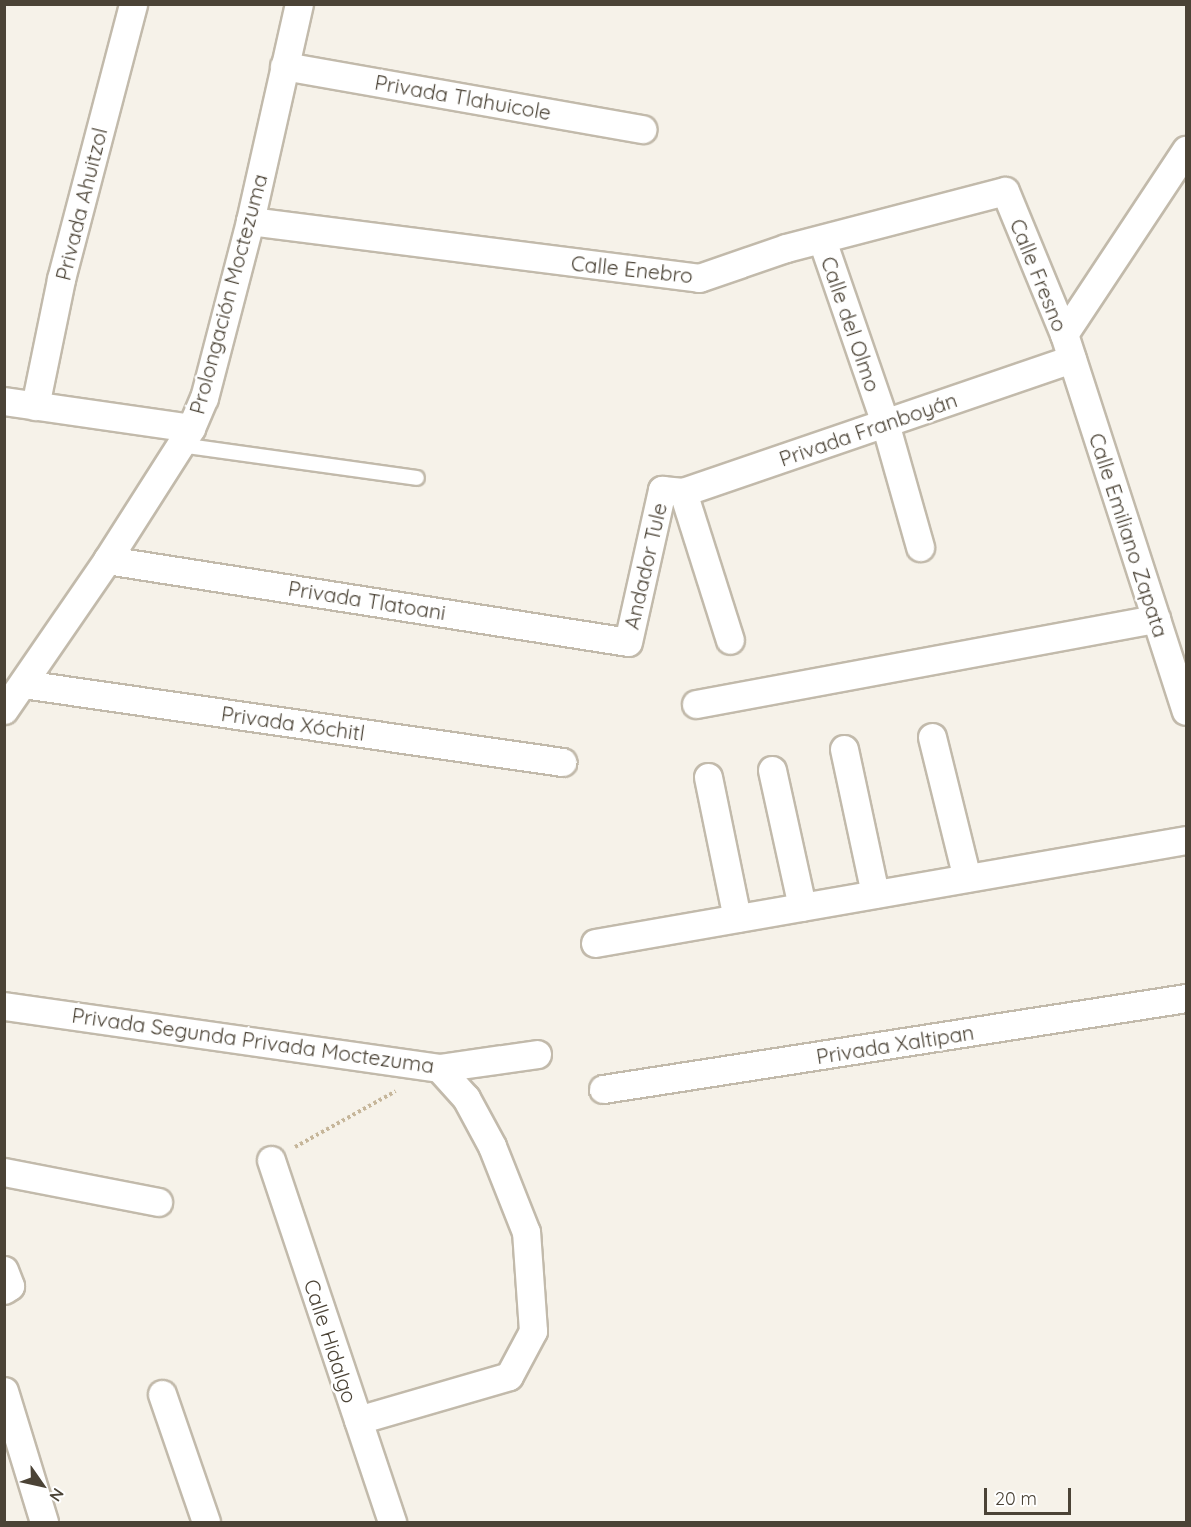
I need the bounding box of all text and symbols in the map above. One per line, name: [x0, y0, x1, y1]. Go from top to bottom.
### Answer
street label: Privada Tlahuicole: [373, 69, 553, 125]
street label: Privada Ahuitzol: [50, 125, 112, 283]
street label: Prolongación Moctezuma: [184, 171, 272, 417]
street label: Calle Fresno: [1005, 215, 1073, 335]
street label: Calle Enebro: [570, 250, 694, 288]
street label: Calle del Olmo: [816, 253, 886, 395]
street label: Privada Franboyán: [776, 387, 960, 471]
street label: Calle Emiliano Zapata: [1084, 430, 1174, 640]
street label: Andador Tule: [618, 500, 672, 632]
street label: Privada Tlatoani: [286, 575, 448, 625]
street label: Privada Xóchitl: [220, 700, 366, 746]
street label: Privada Segunda Privada Moctezuma: [70, 1002, 436, 1078]
street label: Privada Xaltipan: [814, 1019, 976, 1069]
street label: Calle Hidalgo: [299, 1276, 363, 1406]
north arrow: [12, 1455, 72, 1515]
scale bar: [987, 1476, 1074, 1514]
text: N: [45, 1485, 69, 1506]
text: 20 m: [995, 1487, 1037, 1510]

